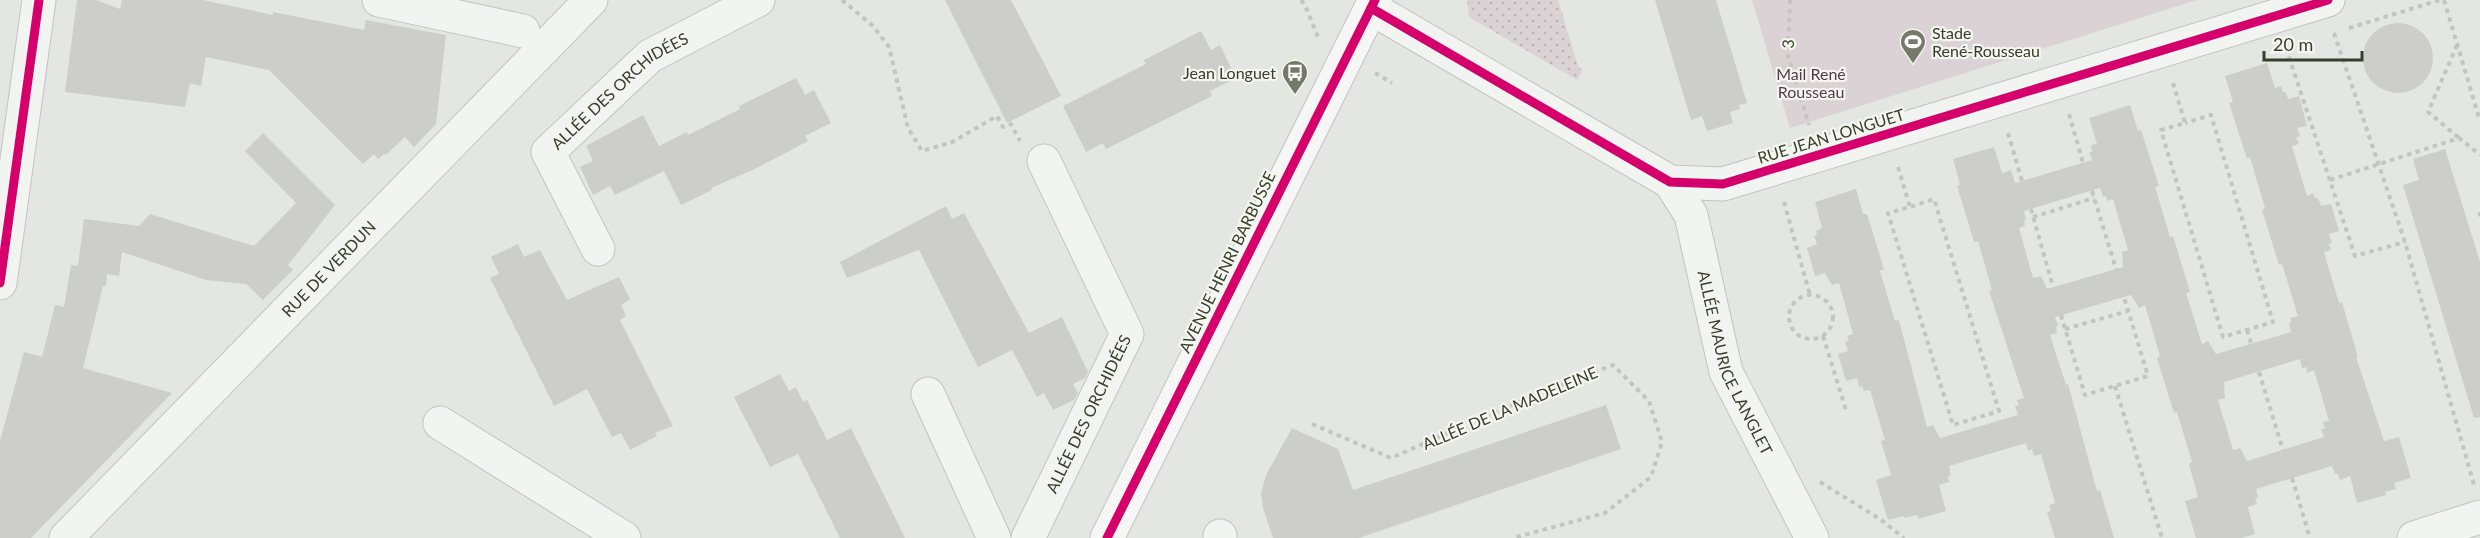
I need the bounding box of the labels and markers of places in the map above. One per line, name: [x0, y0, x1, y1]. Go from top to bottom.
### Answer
place label: Stade René-Rousseau: [1932, 23, 2040, 60]
sports icon: Stade René-Rousseau: [1898, 27, 1928, 65]
bus stop icon: Jean Longuet: [1280, 58, 1310, 96]
place label: Jean Longuet: [1183, 63, 1276, 82]

